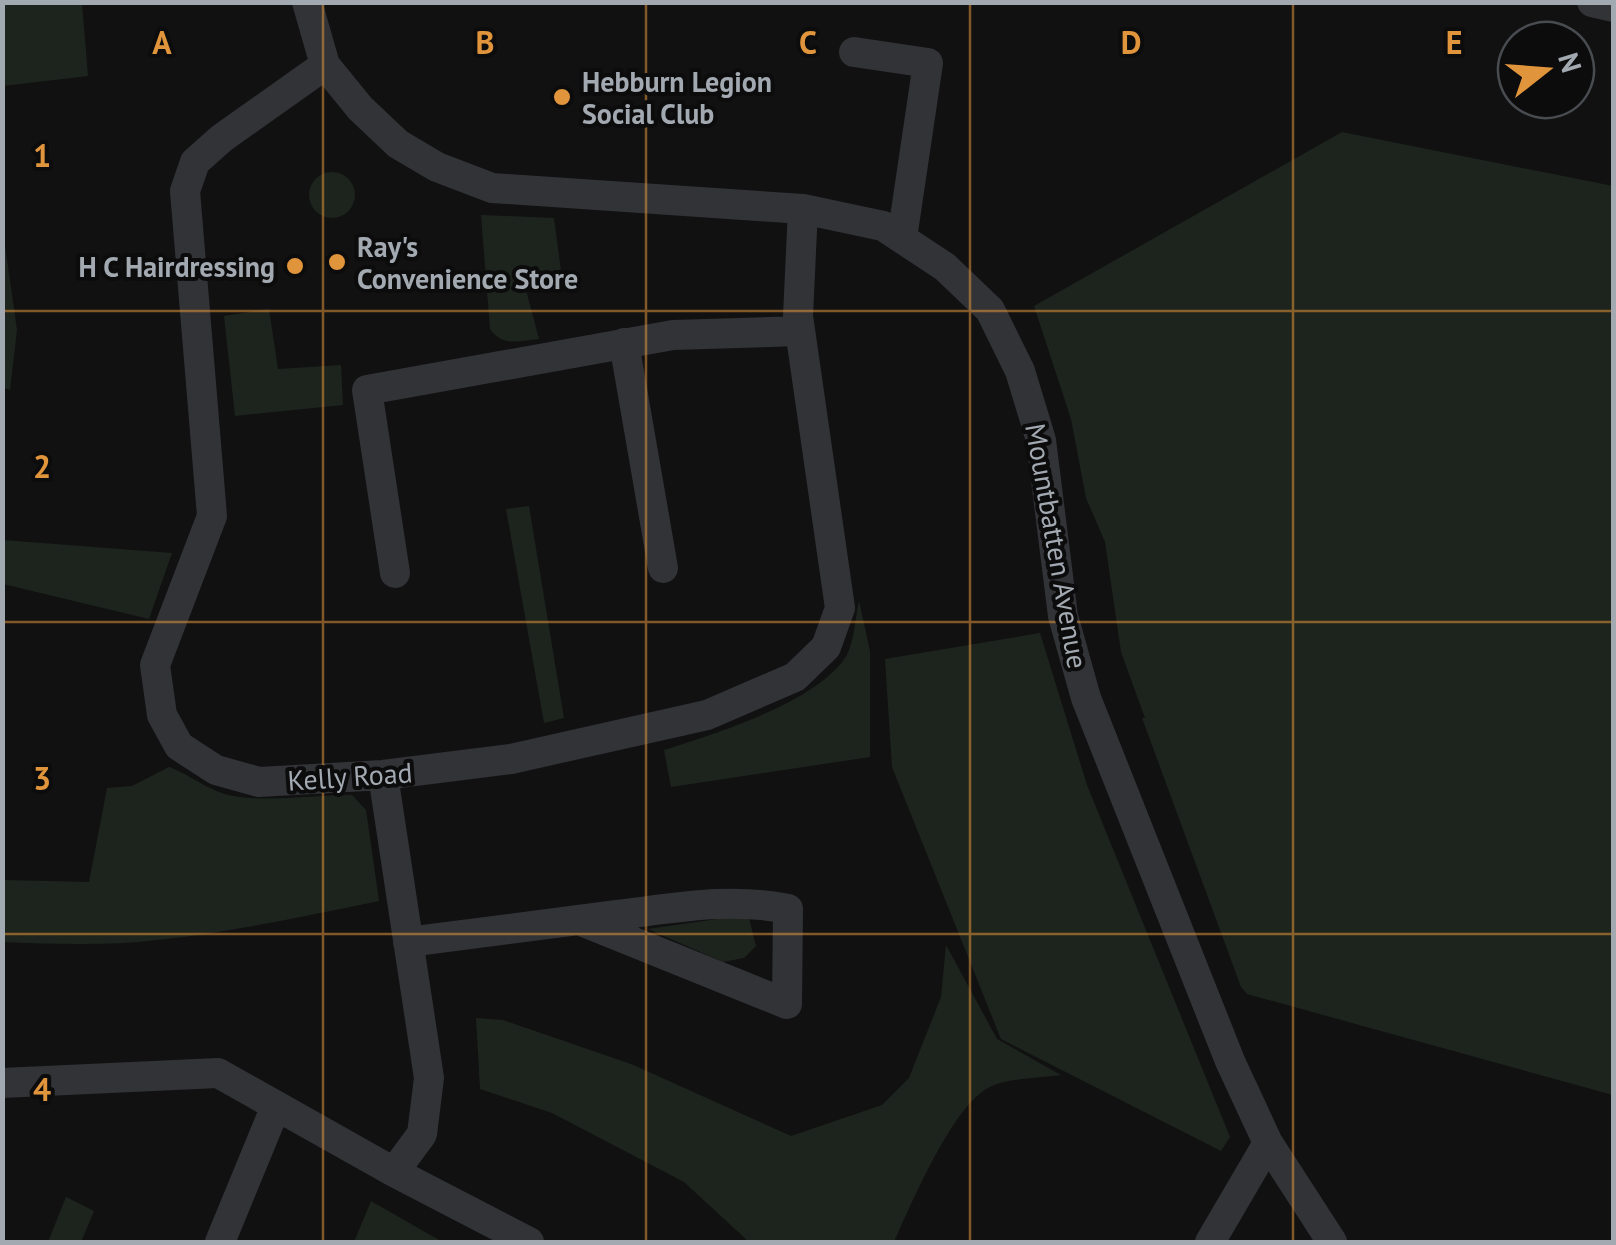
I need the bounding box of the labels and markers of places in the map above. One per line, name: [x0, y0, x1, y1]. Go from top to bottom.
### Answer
place label: Hebburn Legion Social Club: [582, 63, 772, 132]
marker: Hebburn Legion Social Club: [551, 86, 573, 108]
place label: Ray's Convenience Store: [357, 228, 578, 297]
place label: H C Hairdressing: [78, 248, 275, 285]
marker: Ray's Convenience Store: [326, 251, 348, 273]
marker: H C Hairdressing: [284, 255, 306, 277]

